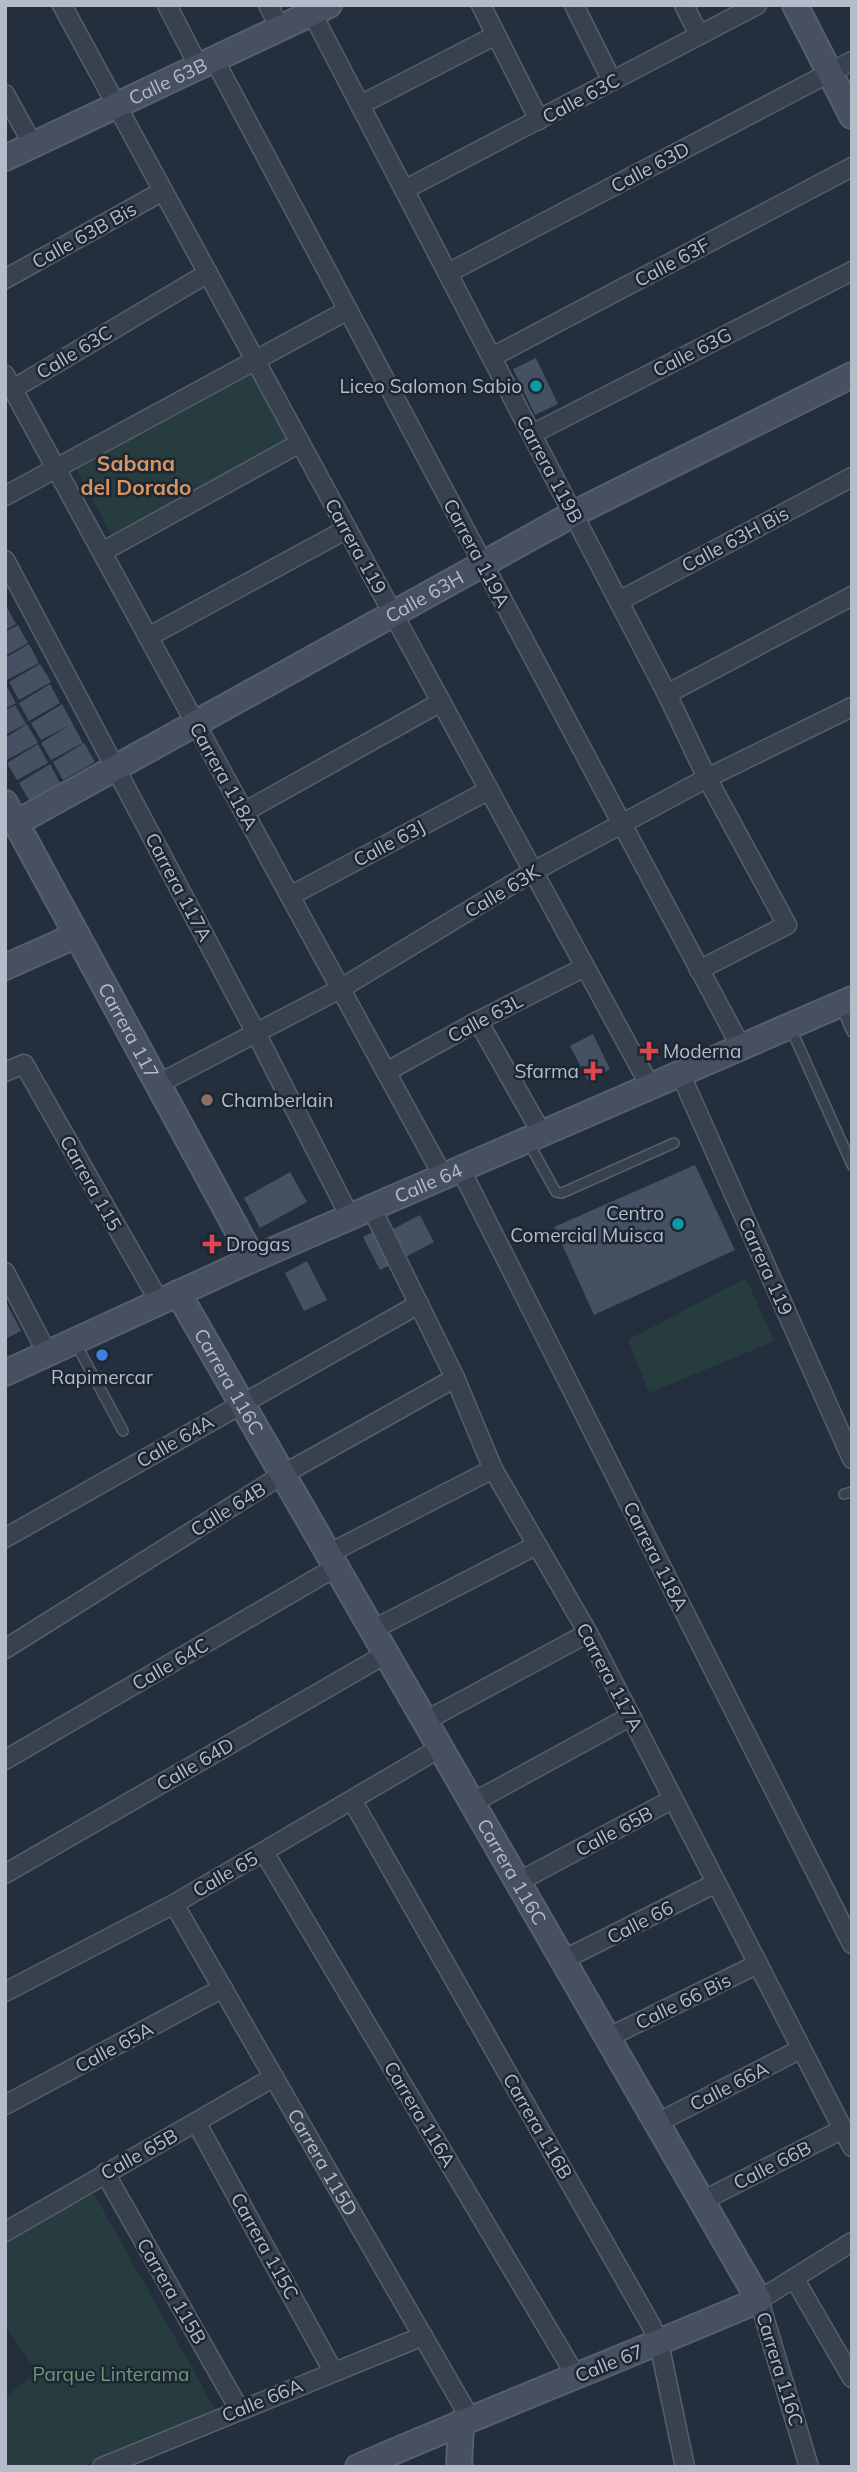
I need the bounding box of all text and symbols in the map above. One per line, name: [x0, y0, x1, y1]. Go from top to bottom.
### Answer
street label: Calle 63B: [125, 52, 211, 110]
street label: Calle 63C: [538, 68, 624, 128]
street label: Calle 63D: [607, 136, 693, 198]
street label: Calle 63B Bis: [27, 196, 141, 274]
street label: Calle 63F: [630, 232, 714, 292]
street label: Calle 63C: [32, 320, 116, 384]
street label: Calle 63G: [649, 322, 735, 382]
place label: Liceo Salomon Sabio: [340, 374, 522, 398]
marker: Liceo Salomon Sabio: [528, 378, 544, 394]
street label: Carrera 119B: [512, 411, 588, 527]
district label: Sabana del Dorado: [81, 450, 191, 500]
street label: Carrera 119: [320, 494, 392, 598]
street label: Carrera 119A: [438, 495, 516, 611]
street label: Calle 63H Bis: [677, 501, 793, 577]
street label: Calle 63H: [381, 565, 468, 628]
street label: Carrera 118A: [185, 718, 263, 834]
street label: Calle 63J: [349, 814, 429, 872]
street label: Carrera 117A: [140, 829, 218, 945]
street label: Calle 63K: [460, 859, 545, 923]
street label: Carrera 117: [93, 978, 164, 1083]
street label: Calle 63L: [443, 988, 527, 1048]
place label: Moderna: [663, 1039, 741, 1063]
marker: Moderna: [641, 1043, 657, 1059]
place label: Sfarma: [514, 1059, 579, 1083]
marker: Sfarma: [585, 1063, 601, 1079]
place label: Chamberlain: [221, 1088, 333, 1112]
marker: Chamberlain: [199, 1092, 215, 1108]
street label: Carrera 115: [55, 1131, 127, 1235]
street label: Calle 64: [391, 1158, 466, 1208]
place label: Centro Comercial Muisca: [510, 1201, 664, 1247]
street label: Carrera 119: [734, 1213, 798, 1319]
marker: Centro Comercial Muisca: [670, 1216, 686, 1232]
place label: Drogas: [226, 1232, 290, 1256]
marker: Drogas: [204, 1236, 220, 1252]
street label: Carrera 116C: [189, 1324, 269, 1439]
marker: Rapimercar: [94, 1347, 110, 1363]
place label: Rapimercar: [51, 1365, 153, 1389]
street label: Calle 64A: [132, 1409, 218, 1473]
street label: Calle 64B: [186, 1477, 270, 1541]
street label: Carrera 118A: [618, 1497, 694, 1615]
street label: Carrera 117A: [571, 1619, 649, 1735]
street label: Calle 64C: [128, 1633, 212, 1695]
street label: Calle 64D: [152, 1732, 238, 1796]
street label: Calle 65B: [571, 1801, 657, 1861]
street label: Carrera 116C: [472, 1814, 552, 1929]
street label: Calle 65: [188, 1846, 262, 1902]
street label: Calle 66: [603, 1895, 677, 1949]
street label: Calle 66 Bis: [631, 1968, 735, 2034]
street label: Calle 65A: [71, 2016, 157, 2078]
street label: Calle 66A: [686, 2056, 772, 2116]
street label: Carrera 116A: [379, 2057, 461, 2171]
street label: Carrera 116B: [498, 2069, 578, 2183]
street label: Carrera 115D: [282, 2104, 363, 2220]
street label: Calle 65B: [96, 2123, 182, 2185]
street label: Calle 66B: [729, 2135, 815, 2195]
street label: Carrera 115C: [226, 2188, 304, 2304]
street label: Carrera 115B: [132, 2234, 212, 2348]
street label: Carrera 116C: [751, 2309, 809, 2429]
street label: Calle 67: [571, 2339, 647, 2387]
park label: Parque Linterama: [33, 2362, 189, 2386]
street label: Calle 66A: [218, 2373, 306, 2427]

